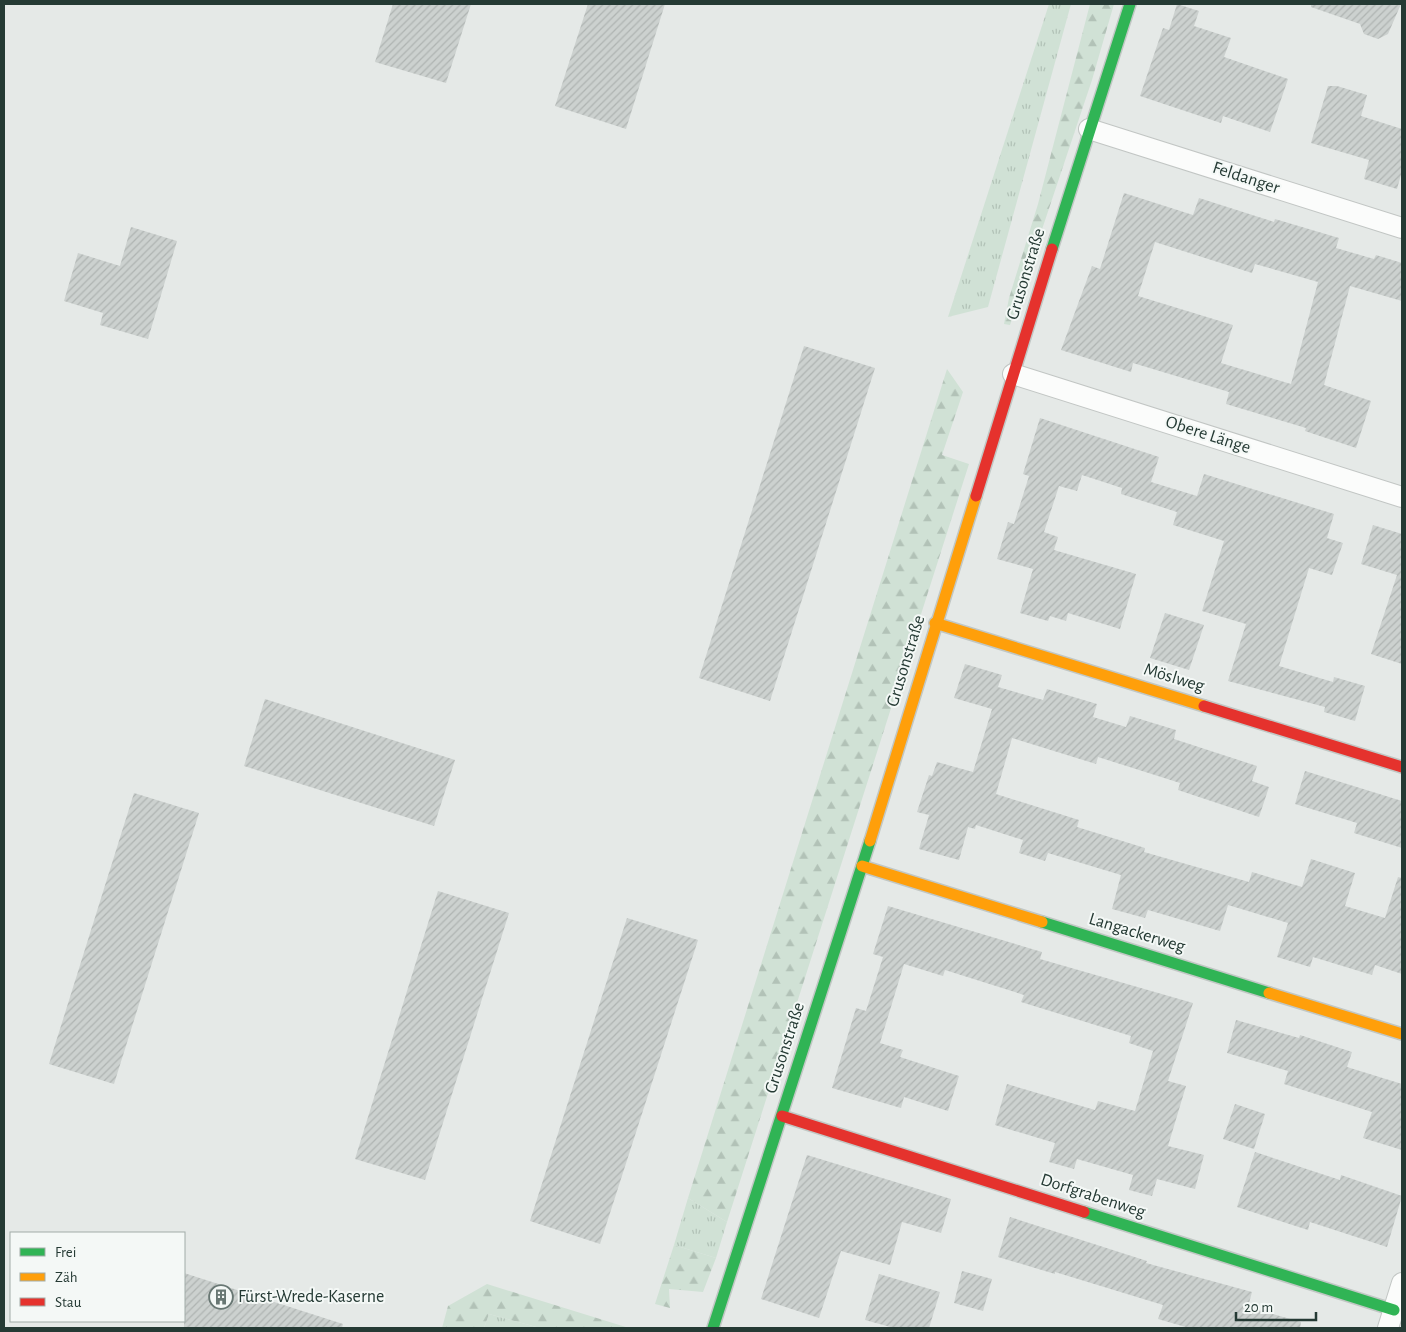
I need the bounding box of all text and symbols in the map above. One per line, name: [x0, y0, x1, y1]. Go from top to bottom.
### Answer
street label: Feldanger: [1210, 159, 1282, 197]
street label: Grusonstraße: [1004, 226, 1048, 322]
street label: Obere Länge: [1163, 413, 1253, 457]
street label: Grusonstraße: [884, 613, 928, 709]
street label: Möslweg: [1141, 660, 1207, 696]
street label: Langackerweg: [1087, 910, 1188, 956]
street label: Grusonstraße: [762, 1000, 808, 1096]
street label: Dorfgrabenweg: [1038, 1171, 1148, 1221]
legend: [10, 1232, 185, 1322]
text: Frei: [55, 1245, 76, 1260]
text: Zäh: [55, 1270, 78, 1285]
building icon: Fürst-Wrede-Kaserne: [208, 1284, 234, 1310]
place label: Fürst-Wrede-Kaserne: [238, 1288, 384, 1306]
scale bar: [1236, 1290, 1316, 1322]
text: Stau: [55, 1295, 82, 1310]
text: 20 m: [1244, 1300, 1273, 1315]

